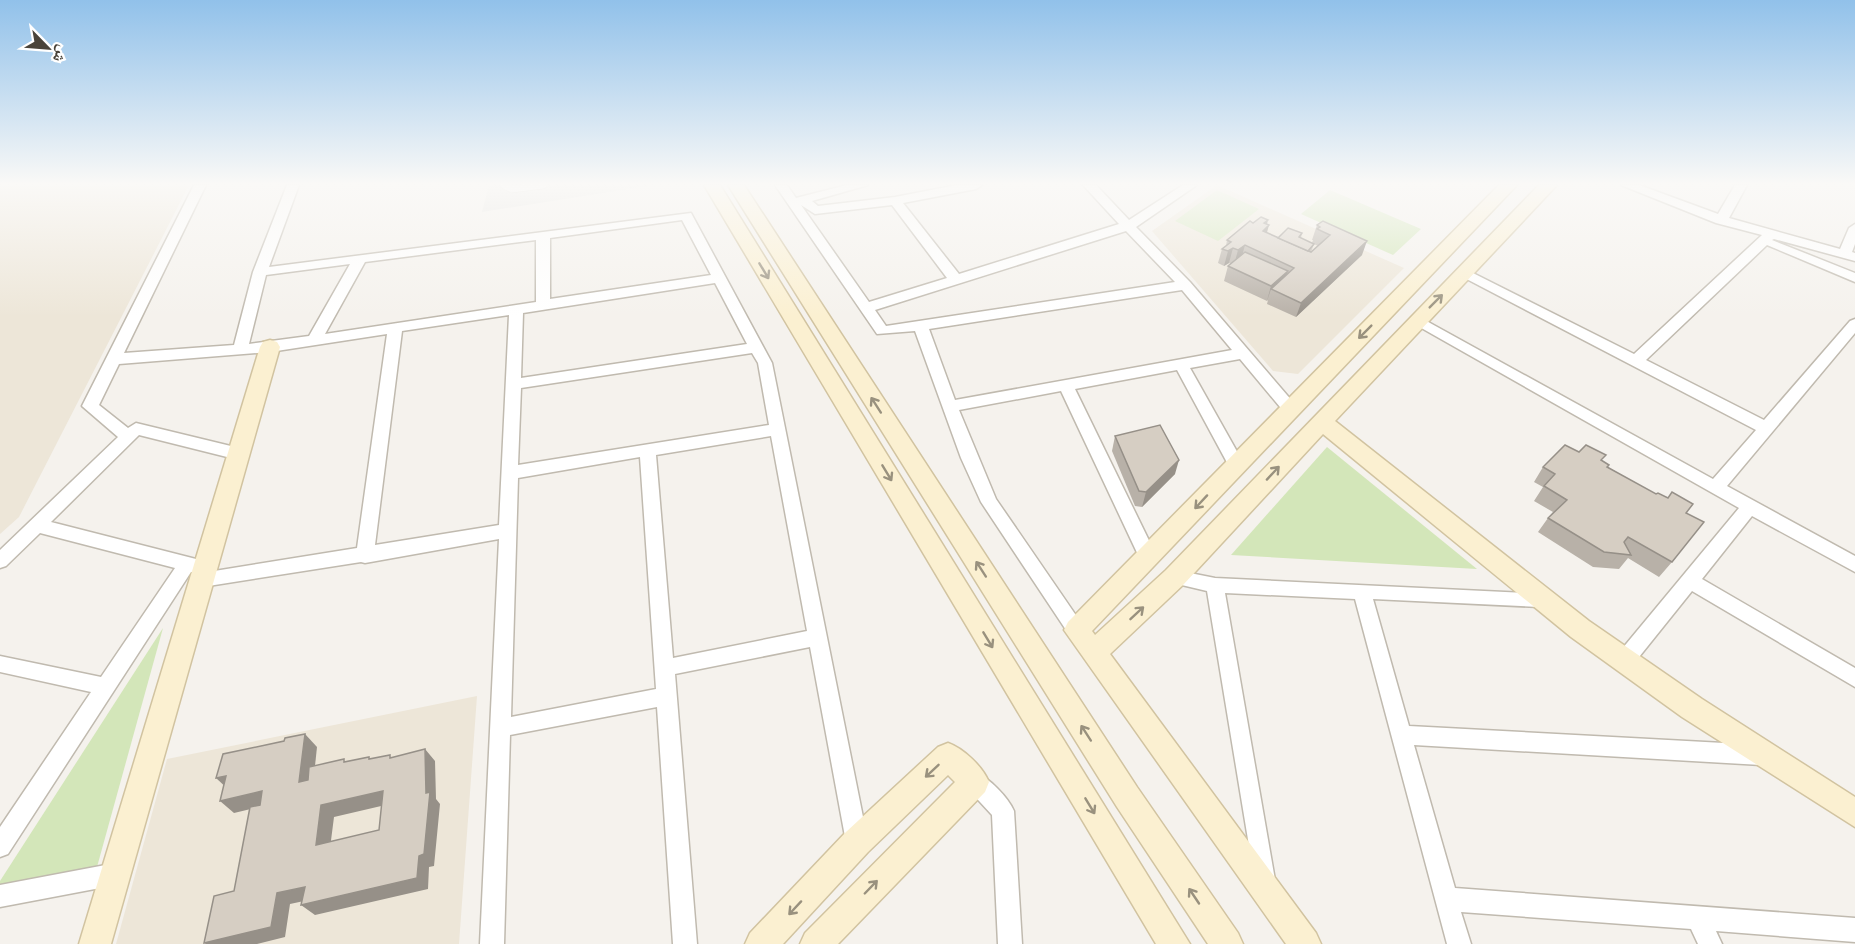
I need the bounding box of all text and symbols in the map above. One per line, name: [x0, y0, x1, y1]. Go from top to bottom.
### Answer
north arrow: [18, 18, 78, 78]
text: ش: [49, 42, 73, 66]
one-way arrow: [758, 262, 770, 279]
one-way arrow: [1428, 294, 1443, 309]
one-way arrow: [1358, 324, 1372, 339]
one-way arrow: [870, 397, 882, 414]
one-way arrow: [882, 464, 894, 481]
one-way arrow: [1265, 466, 1279, 481]
one-way arrow: [1194, 494, 1208, 509]
one-way arrow: [975, 561, 987, 578]
one-way arrow: [1129, 606, 1144, 620]
one-way arrow: [983, 631, 995, 648]
one-way arrow: [1080, 725, 1093, 742]
one-way arrow: [925, 763, 940, 778]
one-way arrow: [1084, 797, 1096, 814]
one-way arrow: [864, 880, 879, 895]
one-way arrow: [1188, 888, 1200, 904]
one-way arrow: [787, 901, 802, 916]

